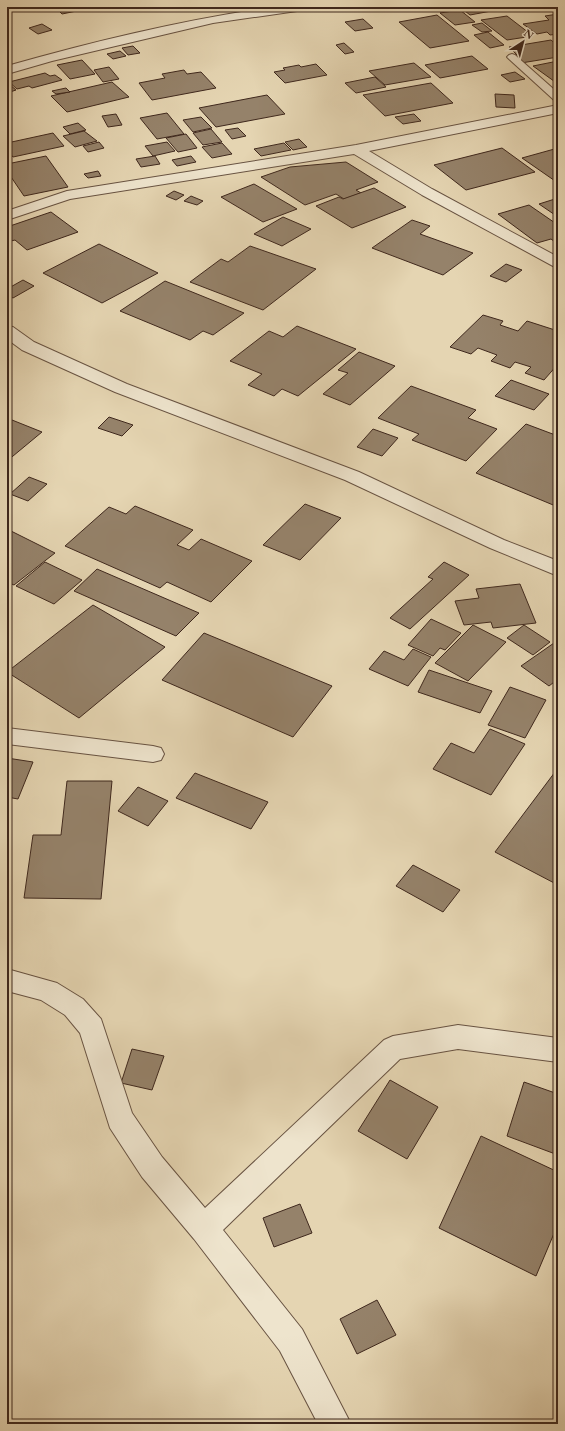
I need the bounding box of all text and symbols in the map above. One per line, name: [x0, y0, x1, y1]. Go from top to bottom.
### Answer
north arrow: [503, 22, 543, 62]
text: N: [521, 26, 537, 42]

